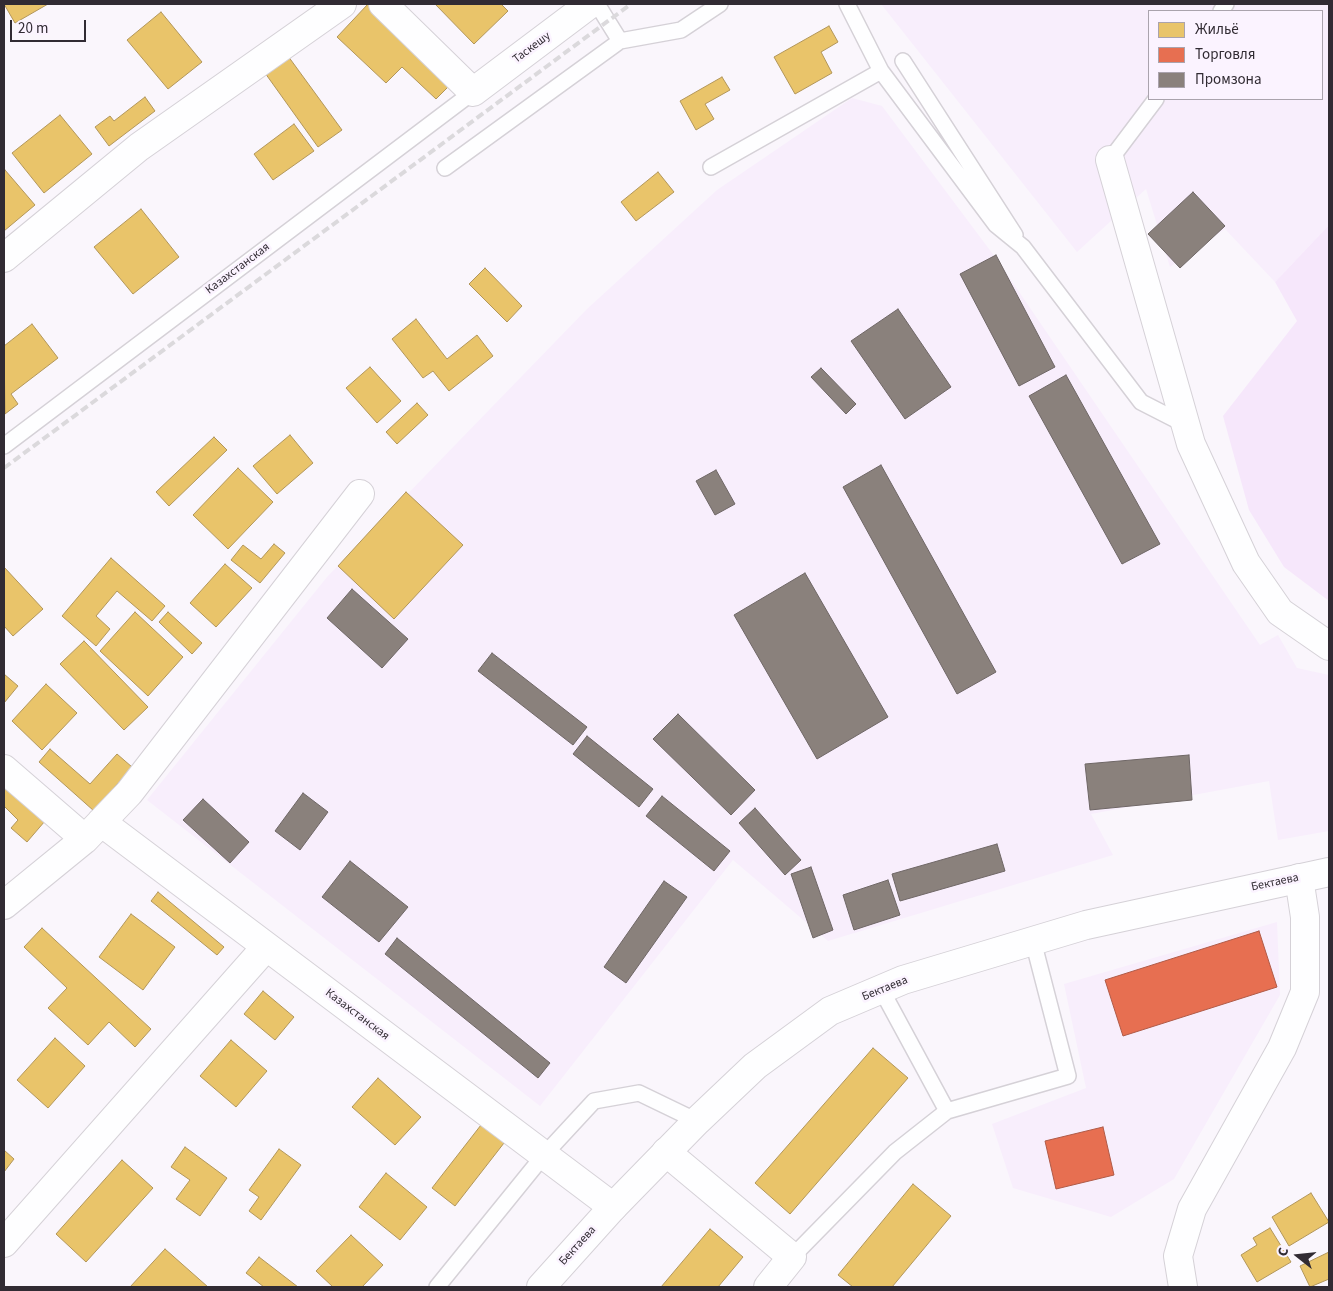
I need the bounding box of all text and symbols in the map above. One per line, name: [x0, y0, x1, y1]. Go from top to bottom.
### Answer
scale bar: [12, 10, 89, 42]
legend: [1148, 10, 1323, 100]
text: 20 m: [18, 18, 48, 39]
text: Жильё: [1195, 19, 1239, 40]
street label: Таскешу: [510, 29, 554, 67]
text: Торговля: [1195, 44, 1255, 65]
text: Промзона: [1195, 69, 1262, 90]
street label: Казахстанская: [203, 240, 273, 298]
street label: Бектаева: [1250, 871, 1300, 895]
street label: Бектаева: [860, 973, 910, 1005]
street label: Казахстанская: [322, 986, 392, 1044]
street label: Бектаева: [557, 1223, 599, 1269]
north arrow: [1273, 1231, 1323, 1281]
text: С: [1273, 1245, 1294, 1259]

